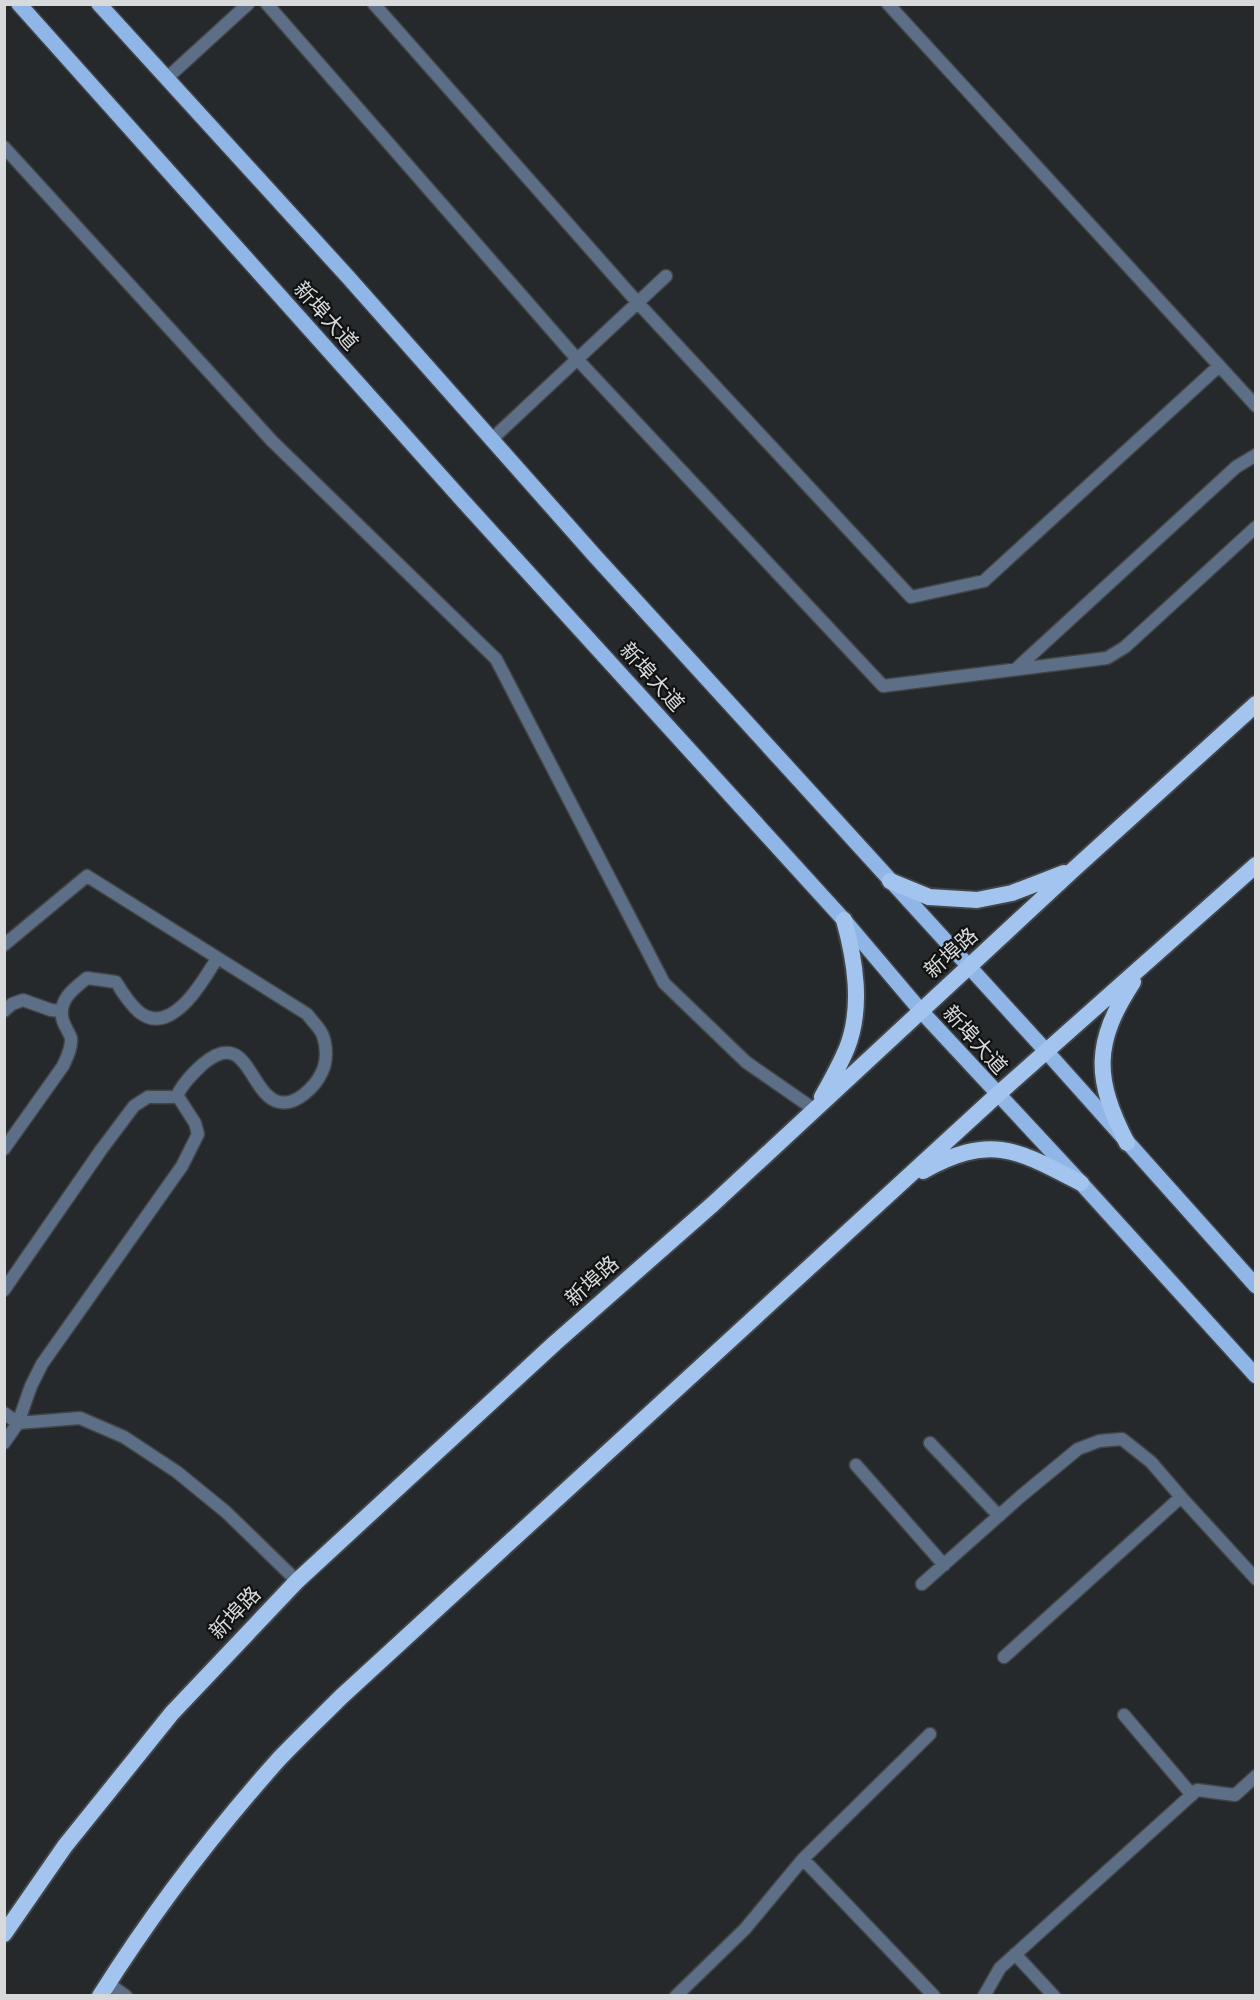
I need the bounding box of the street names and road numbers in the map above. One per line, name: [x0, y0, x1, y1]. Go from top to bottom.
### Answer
street label: 新埠大道: [287, 273, 367, 357]
street label: 新埠大道: [613, 634, 693, 718]
street label: 新埠路: [916, 919, 984, 985]
street label: 新埠大道: [936, 997, 1016, 1081]
street label: 新埠路: [557, 1247, 625, 1313]
street label: 新埠路: [201, 1579, 268, 1646]

